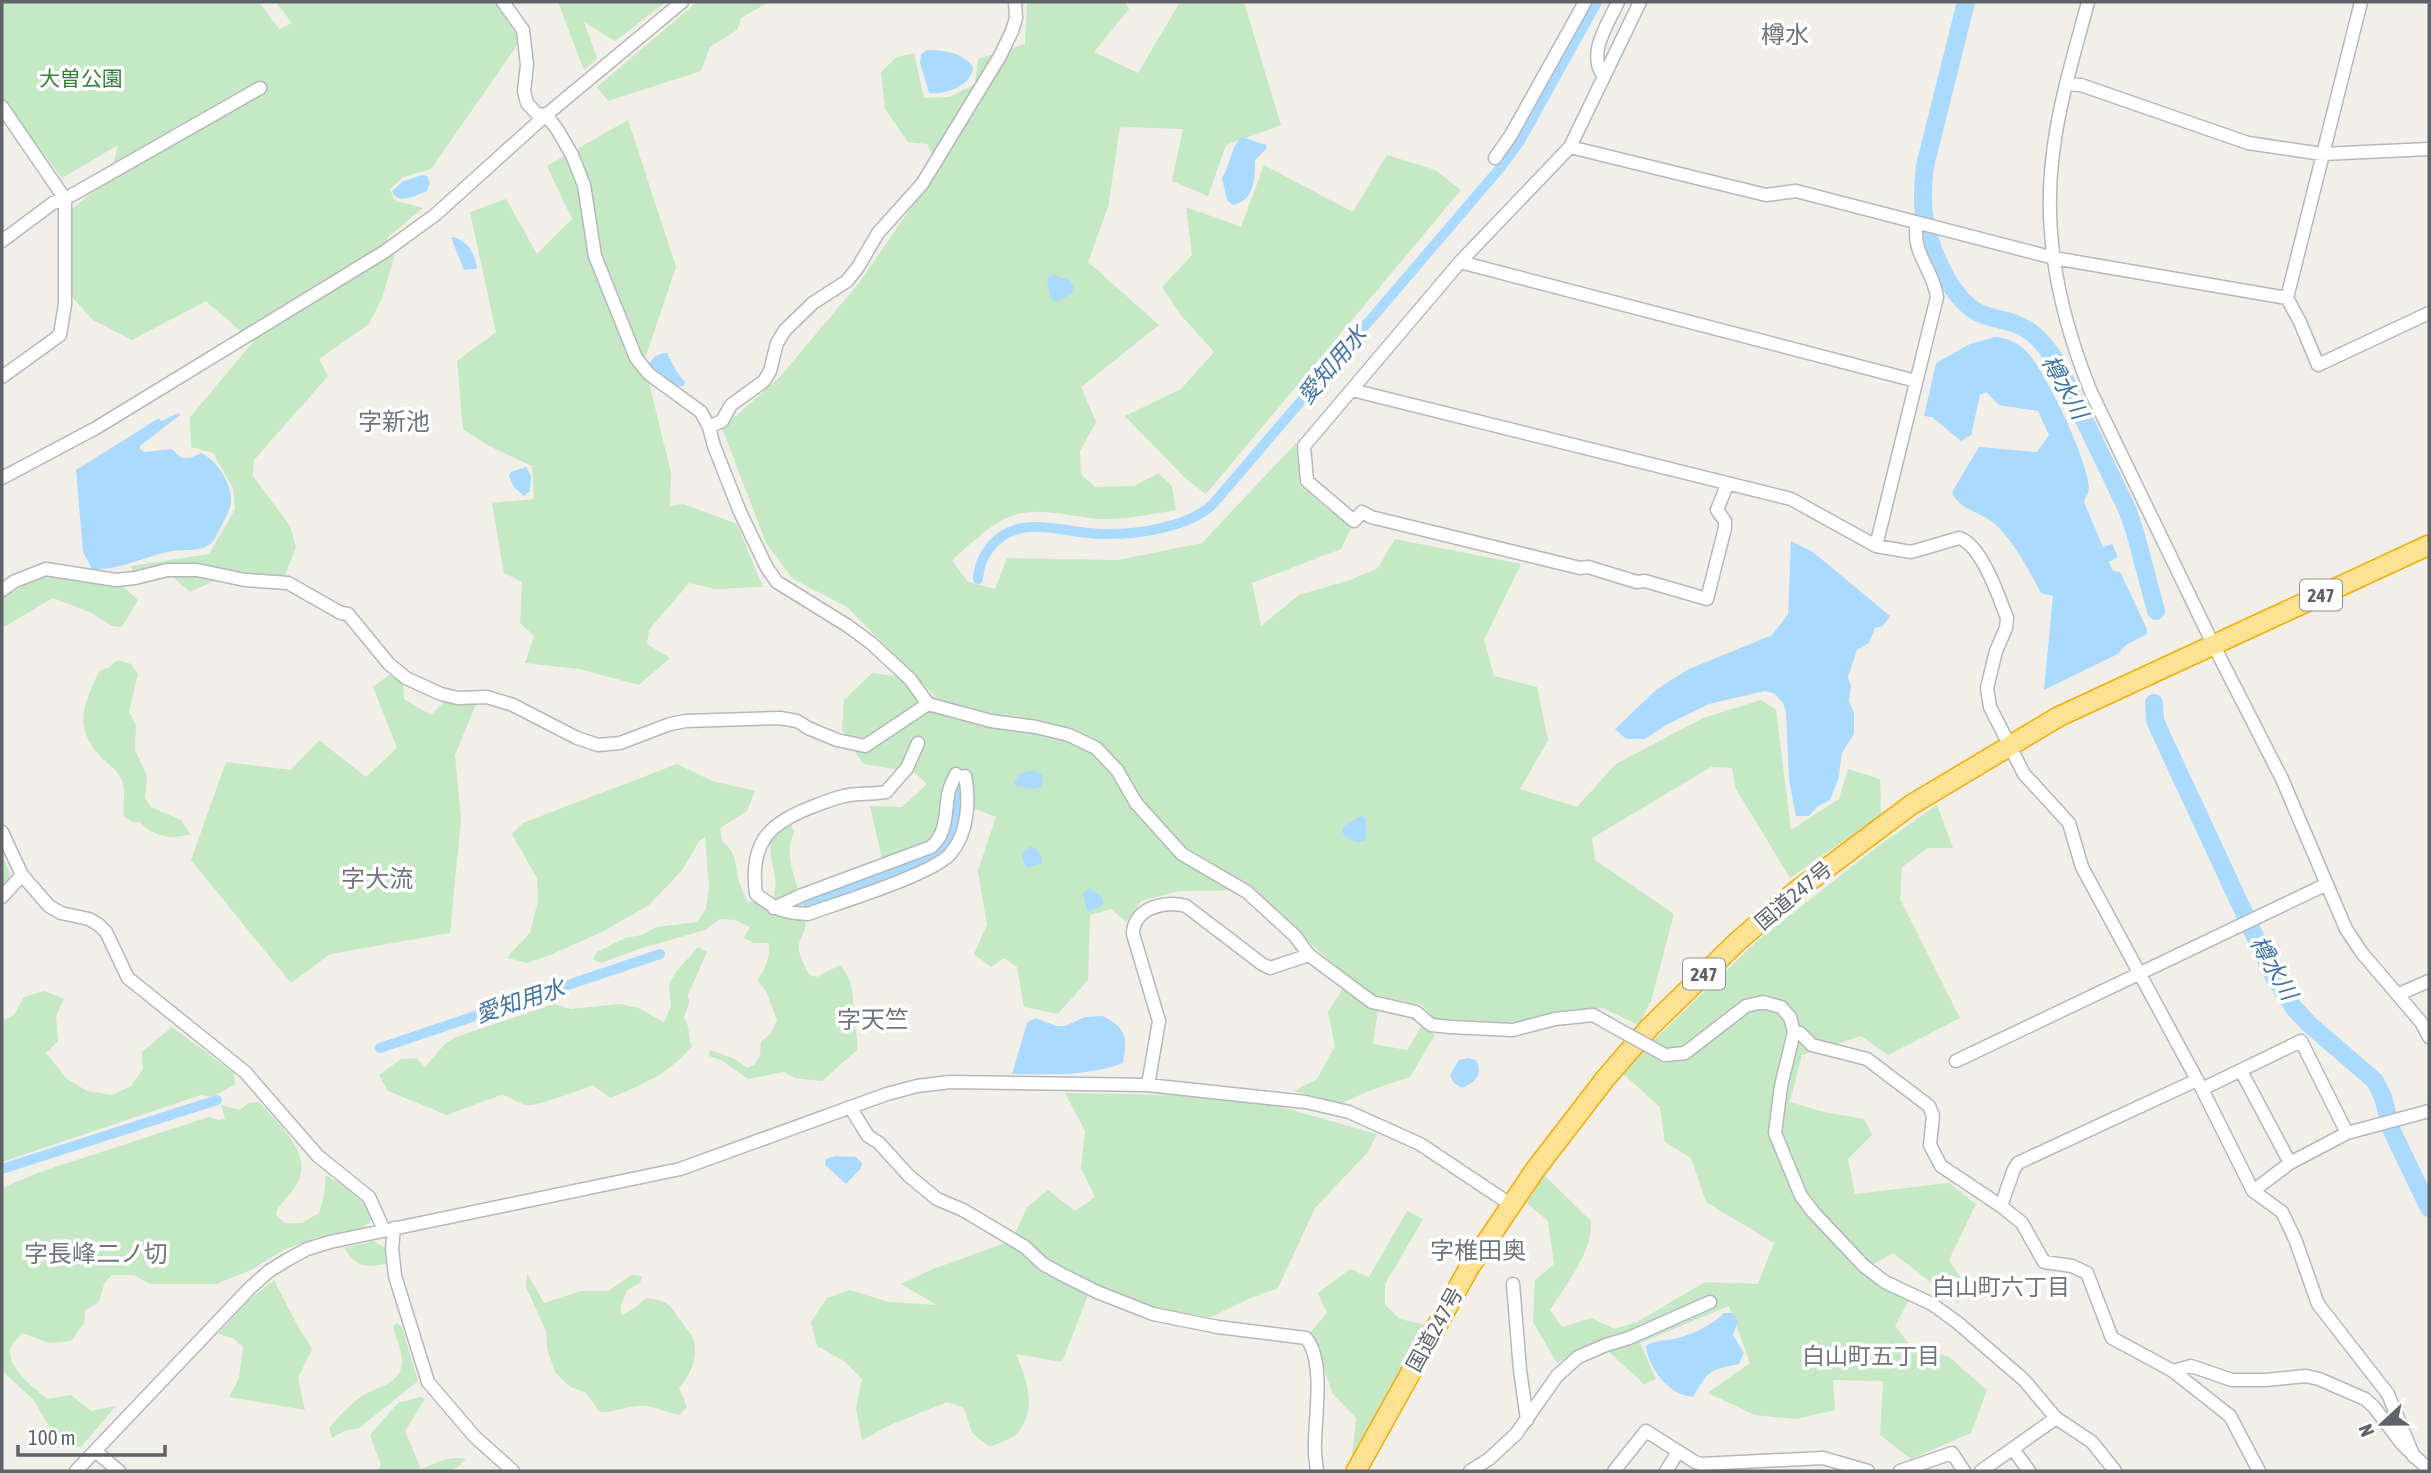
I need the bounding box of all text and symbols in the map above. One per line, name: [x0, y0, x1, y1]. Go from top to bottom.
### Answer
district label: 樽水: [1761, 21, 1809, 48]
park label: 大曽公園: [39, 66, 123, 90]
water label: 愛知用水: [1292, 319, 1373, 409]
water label: 樽水川: [2037, 351, 2095, 426]
district label: 字新池: [358, 408, 430, 435]
road number: 247: [2300, 580, 2342, 610]
street label: 国道247号: [1750, 856, 1836, 934]
district label: 字大流: [341, 865, 413, 892]
water label: 樽水川: [2245, 932, 2304, 1007]
road number: 247: [1683, 958, 1725, 990]
water label: 愛知用水: [472, 973, 571, 1028]
district label: 字天竺: [837, 1006, 909, 1033]
district label: 字椎田奥: [1430, 1237, 1526, 1264]
district label: 字長峰二ノ切: [24, 1240, 168, 1267]
district label: 白山町六丁目: [1932, 1274, 2070, 1300]
street label: 国道247号: [1401, 1283, 1467, 1375]
district label: 白山町五丁目: [1802, 1343, 1940, 1369]
north arrow: [2347, 1389, 2417, 1459]
scale bar: [18, 1414, 164, 1458]
text: N: [2354, 1421, 2379, 1440]
text: 100 m: [28, 1425, 76, 1449]

